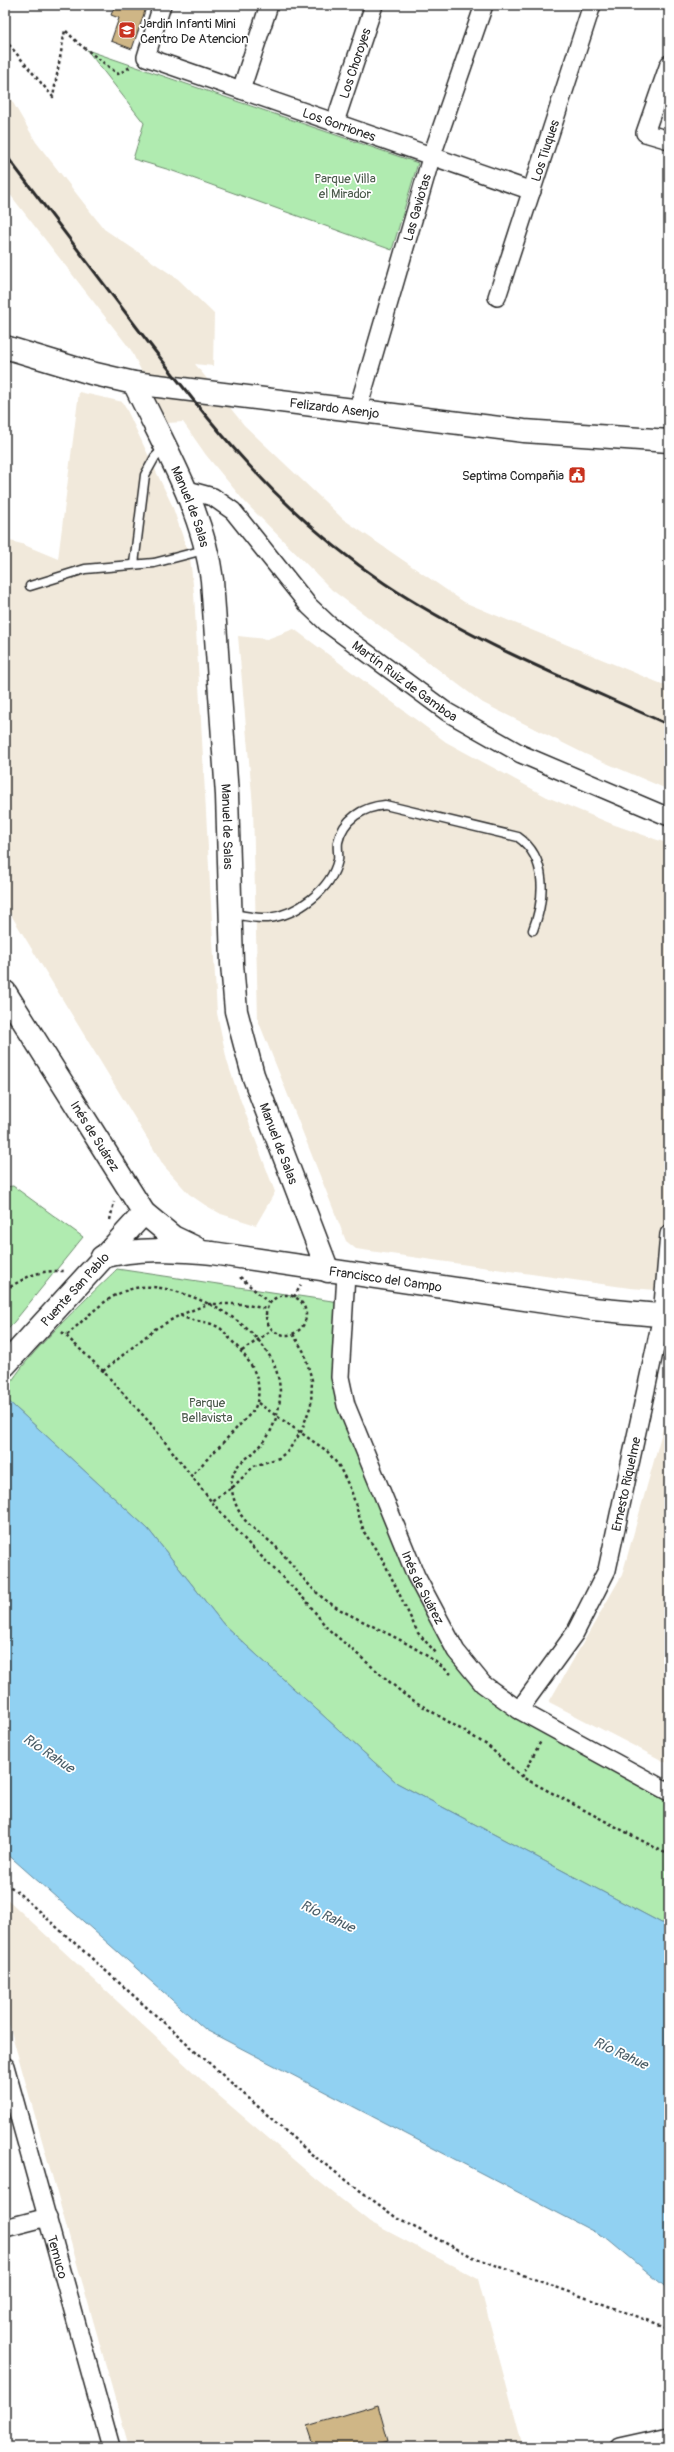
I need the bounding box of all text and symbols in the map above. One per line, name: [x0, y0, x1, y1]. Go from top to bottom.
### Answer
place label: Jardin Infanti Mini Centro De Atencion: [140, 16, 249, 47]
school or university icon: Jardin Infanti Mini Centro De Atencion: [117, 20, 137, 40]
street label: Los Choroyes: [336, 26, 375, 101]
street label: Los Gorriones: [300, 105, 378, 145]
street label: Los Tiuques: [528, 118, 563, 184]
park label: Parque Villa el Mirador: [314, 171, 376, 202]
street label: Las Gaviotas: [400, 172, 435, 243]
street label: Felizardo Asenjo: [289, 395, 380, 422]
street label: Manuel de Salas: [167, 464, 212, 549]
public building icon: Septima Compañia: [567, 465, 587, 485]
place label: Septima Compañia: [462, 468, 564, 484]
street label: Martín Ruiz de Gamboa: [349, 638, 460, 725]
street label: Manuel de Salas: [217, 783, 236, 870]
street label: Inés de Suárez: [67, 1098, 123, 1175]
street label: Manuel de Salas: [255, 1101, 301, 1187]
street label: Puente San Pablo: [38, 1249, 113, 1330]
street label: Francisco del Campo: [328, 1263, 443, 1296]
park label: Parque Bellavista: [181, 1395, 233, 1426]
street label: Ernesto Riquelme: [609, 1435, 645, 1533]
street label: Inés de Suárez: [398, 1549, 447, 1628]
water label: Río Rahue: [20, 1730, 79, 1778]
water label: Río Rahue: [298, 1897, 359, 1937]
water label: Río Rahue: [591, 2034, 652, 2074]
street label: Temuco: [43, 2233, 71, 2281]

